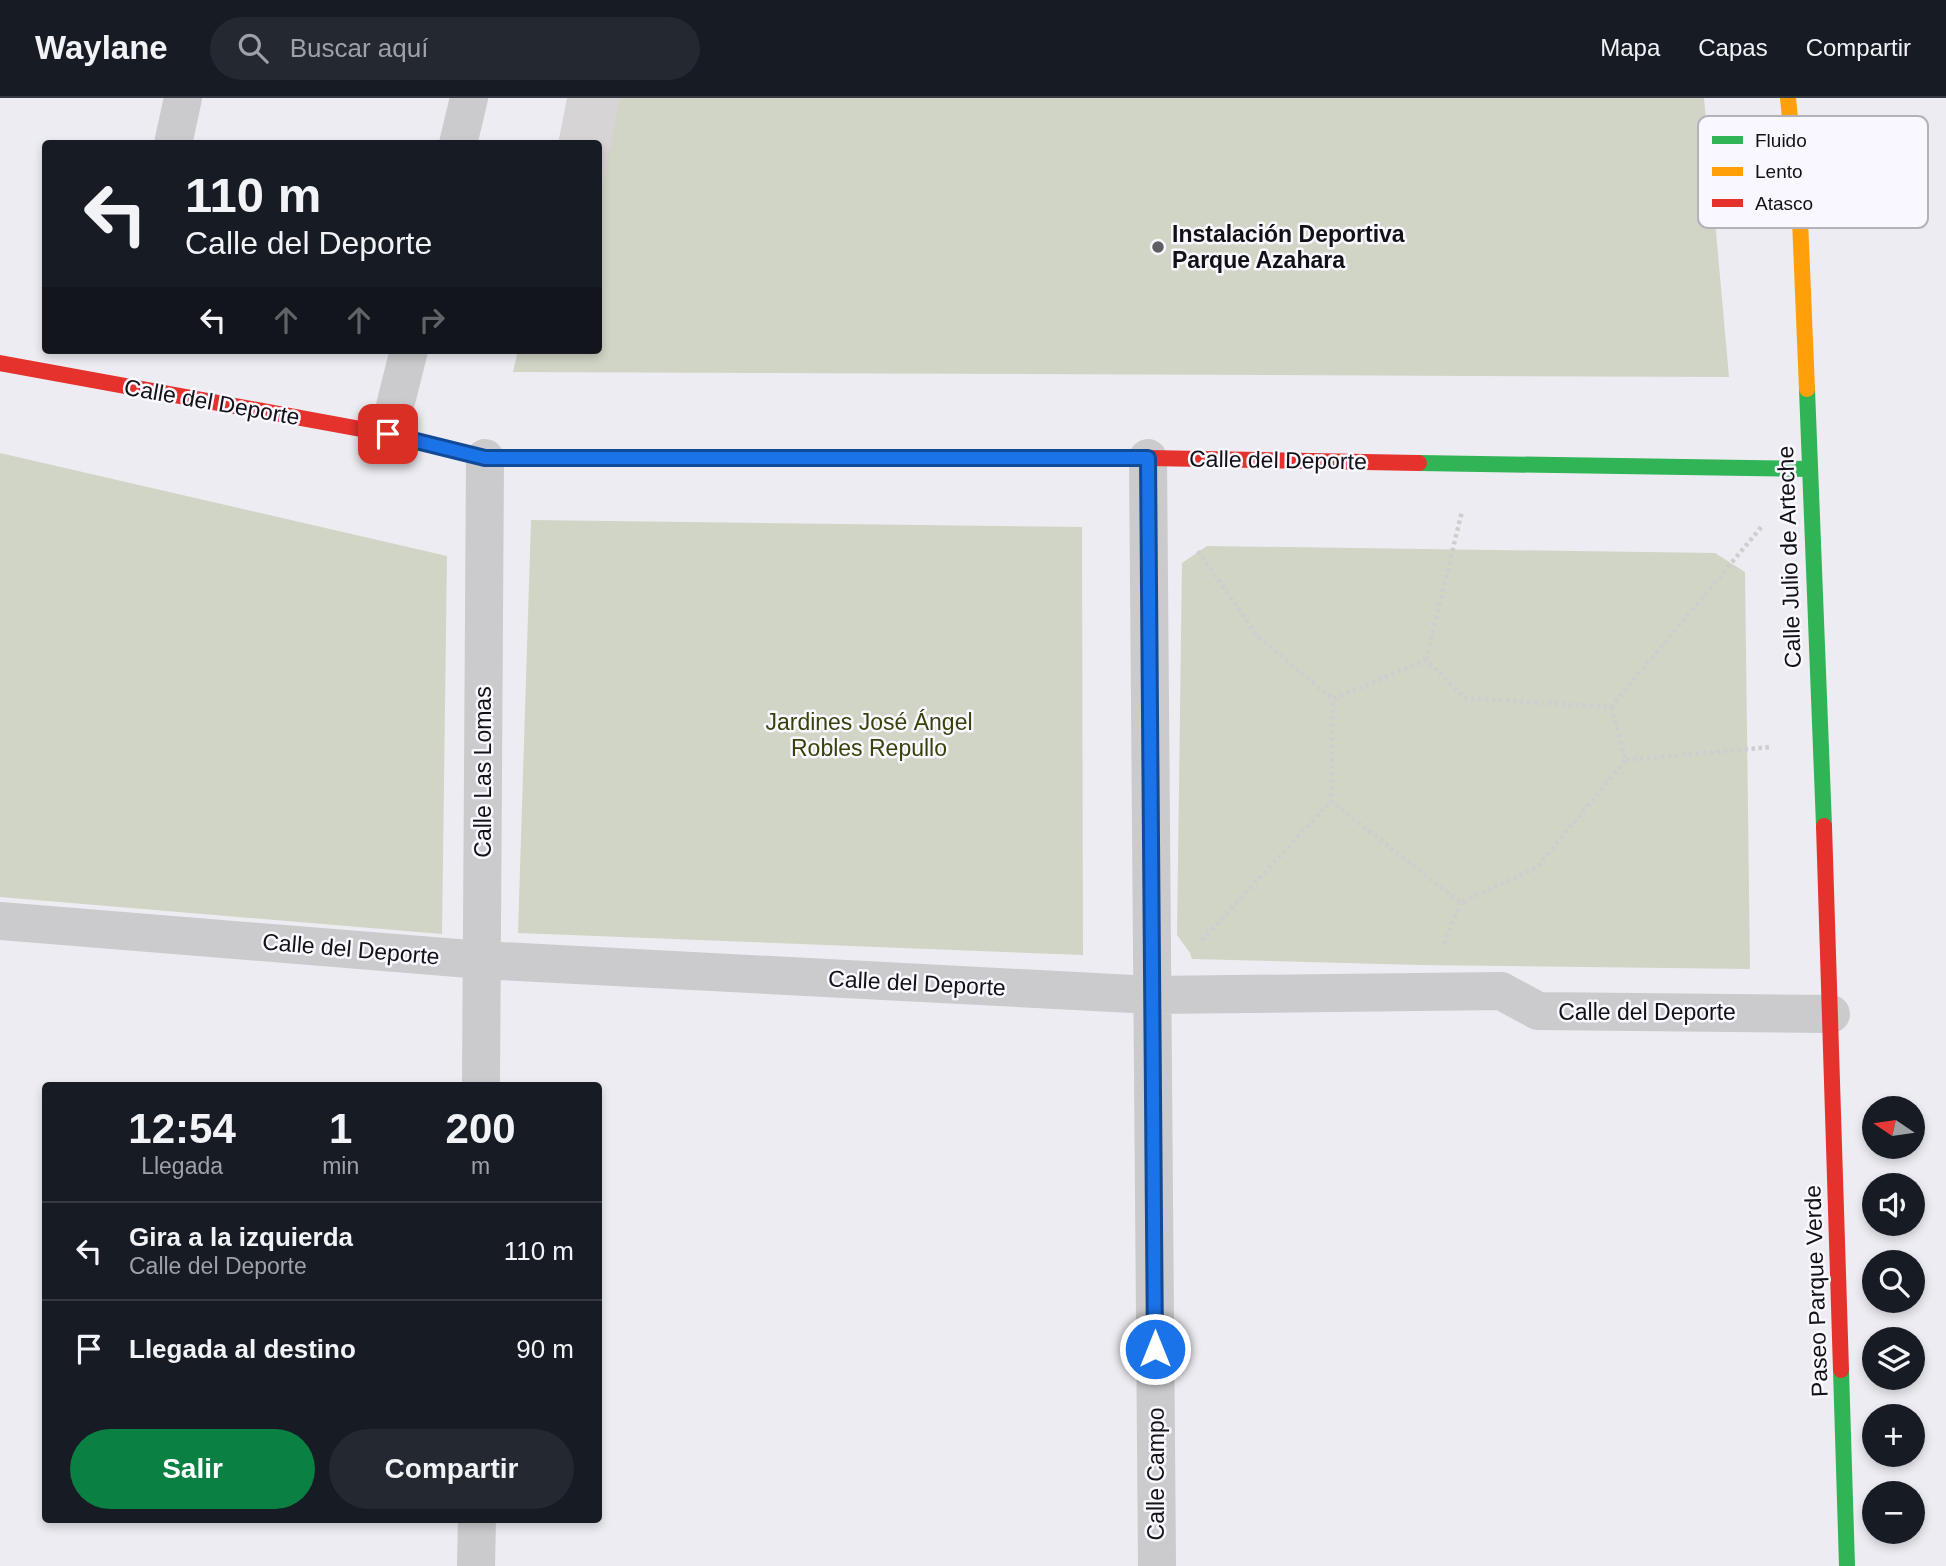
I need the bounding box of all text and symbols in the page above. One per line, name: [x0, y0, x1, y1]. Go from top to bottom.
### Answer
search box: [210, 17, 700, 80]
text: Waylane: [35, 29, 168, 66]
icon: search: [234, 29, 272, 67]
text: Buscar aquí: [290, 33, 428, 63]
text: Mapa: [1600, 34, 1660, 61]
text: Capas: [1698, 34, 1768, 61]
text: Compartir: [1806, 34, 1911, 61]
legend: [1698, 116, 1928, 228]
text: Fluido: [1755, 130, 1807, 151]
text: Lento: [1755, 161, 1803, 182]
icon: left: [70, 168, 161, 259]
text: 110 m: [185, 168, 321, 222]
text: Atasco: [1755, 193, 1813, 214]
place label: Instalación Deportiva Parque Azahara: [1172, 221, 1405, 273]
text: Calle del Deporte: [185, 225, 432, 261]
marker: Instalación Deportiva Parque Azahara: [1150, 239, 1166, 255]
icon: left: [194, 301, 232, 339]
icon: ahead: [267, 301, 305, 339]
icon: ahead: [340, 301, 378, 339]
icon: right: [413, 301, 451, 339]
street label: Calle del Deporte: [122, 374, 302, 430]
pin: [358, 404, 418, 464]
icon: arrive: [369, 415, 407, 453]
street label: Calle del Deporte: [1189, 445, 1367, 475]
street label: Calle Julio de Arteche: [1772, 445, 1806, 669]
street label: Calle Las Lomas: [470, 686, 496, 858]
park label: Jardines José Ángel Robles Repullo: [765, 709, 973, 761]
street label: Calle del Deporte: [261, 928, 441, 970]
street label: Calle del Deporte: [828, 965, 1006, 1001]
street label: Calle del Deporte: [1558, 999, 1736, 1025]
north arrow: [1862, 1096, 1925, 1158]
map controls: [1862, 1096, 1925, 1544]
text: 12:54: [128, 1105, 236, 1152]
text: 1: [329, 1105, 352, 1152]
text: 200: [446, 1105, 516, 1152]
text: Llegada: [141, 1153, 223, 1179]
text: min: [322, 1153, 359, 1179]
text: m: [471, 1153, 490, 1179]
button: sound: [1862, 1173, 1925, 1236]
street label: Paseo Parque Verde: [1799, 1184, 1833, 1398]
text: Gira a la izquierda: [129, 1222, 353, 1252]
icon: left: [70, 1232, 108, 1270]
text: 110 m: [504, 1236, 574, 1266]
button: search: [1862, 1250, 1925, 1313]
text: Calle del Deporte: [129, 1253, 307, 1279]
position arrow: [1118, 1312, 1192, 1386]
button: layers: [1862, 1327, 1925, 1390]
icon: arrive: [70, 1330, 108, 1368]
text: Llegada al destino: [129, 1334, 356, 1364]
text: 90 m: [516, 1334, 574, 1364]
button: +: [1862, 1404, 1925, 1467]
street label: Calle Campo: [1143, 1408, 1169, 1540]
button: Salir: [70, 1429, 315, 1509]
button: Compartir: [329, 1429, 574, 1509]
button: −: [1862, 1481, 1925, 1544]

